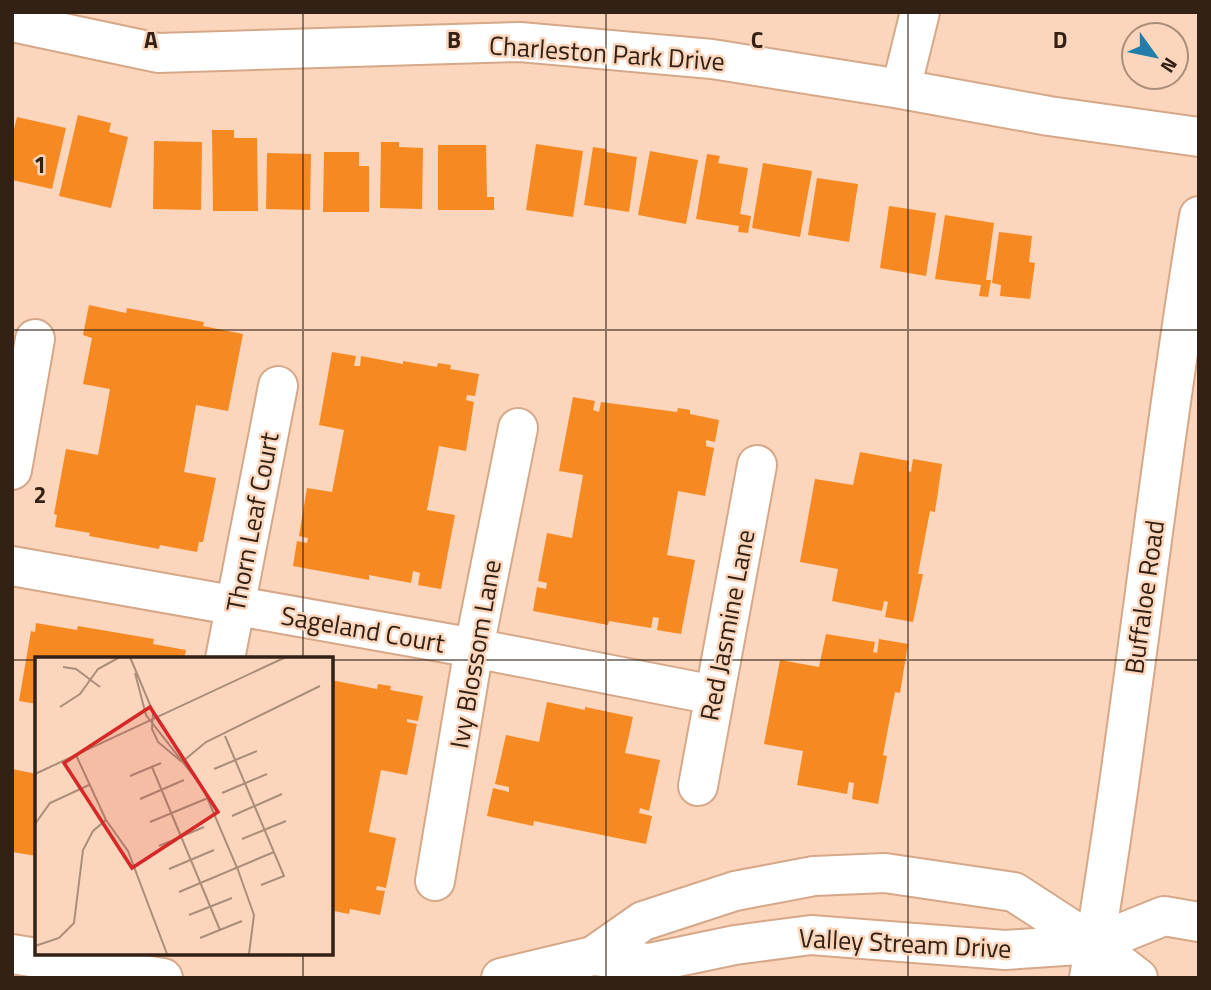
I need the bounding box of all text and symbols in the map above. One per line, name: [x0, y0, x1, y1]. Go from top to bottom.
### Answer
north arrow: [1120, 21, 1190, 91]
text: A: [144, 22, 158, 57]
text: B: [447, 22, 461, 57]
text: C: [751, 22, 763, 57]
text: D: [1053, 22, 1067, 57]
street label: Charleston Park Drive: [488, 25, 726, 81]
text: N: [1154, 52, 1185, 79]
text: 1: [34, 147, 46, 182]
street label: Thorn Leaf Court: [215, 429, 289, 615]
text: 2: [34, 477, 46, 512]
street label: Buffaloe Road: [1114, 518, 1174, 676]
street label: Red Jasmine Lane: [689, 526, 765, 724]
street label: Ivy Blossom Lane: [439, 557, 511, 751]
street label: Sageland Court: [278, 595, 448, 663]
inset map: [35, 657, 332, 955]
street label: Valley Stream Drive: [798, 918, 1012, 968]

